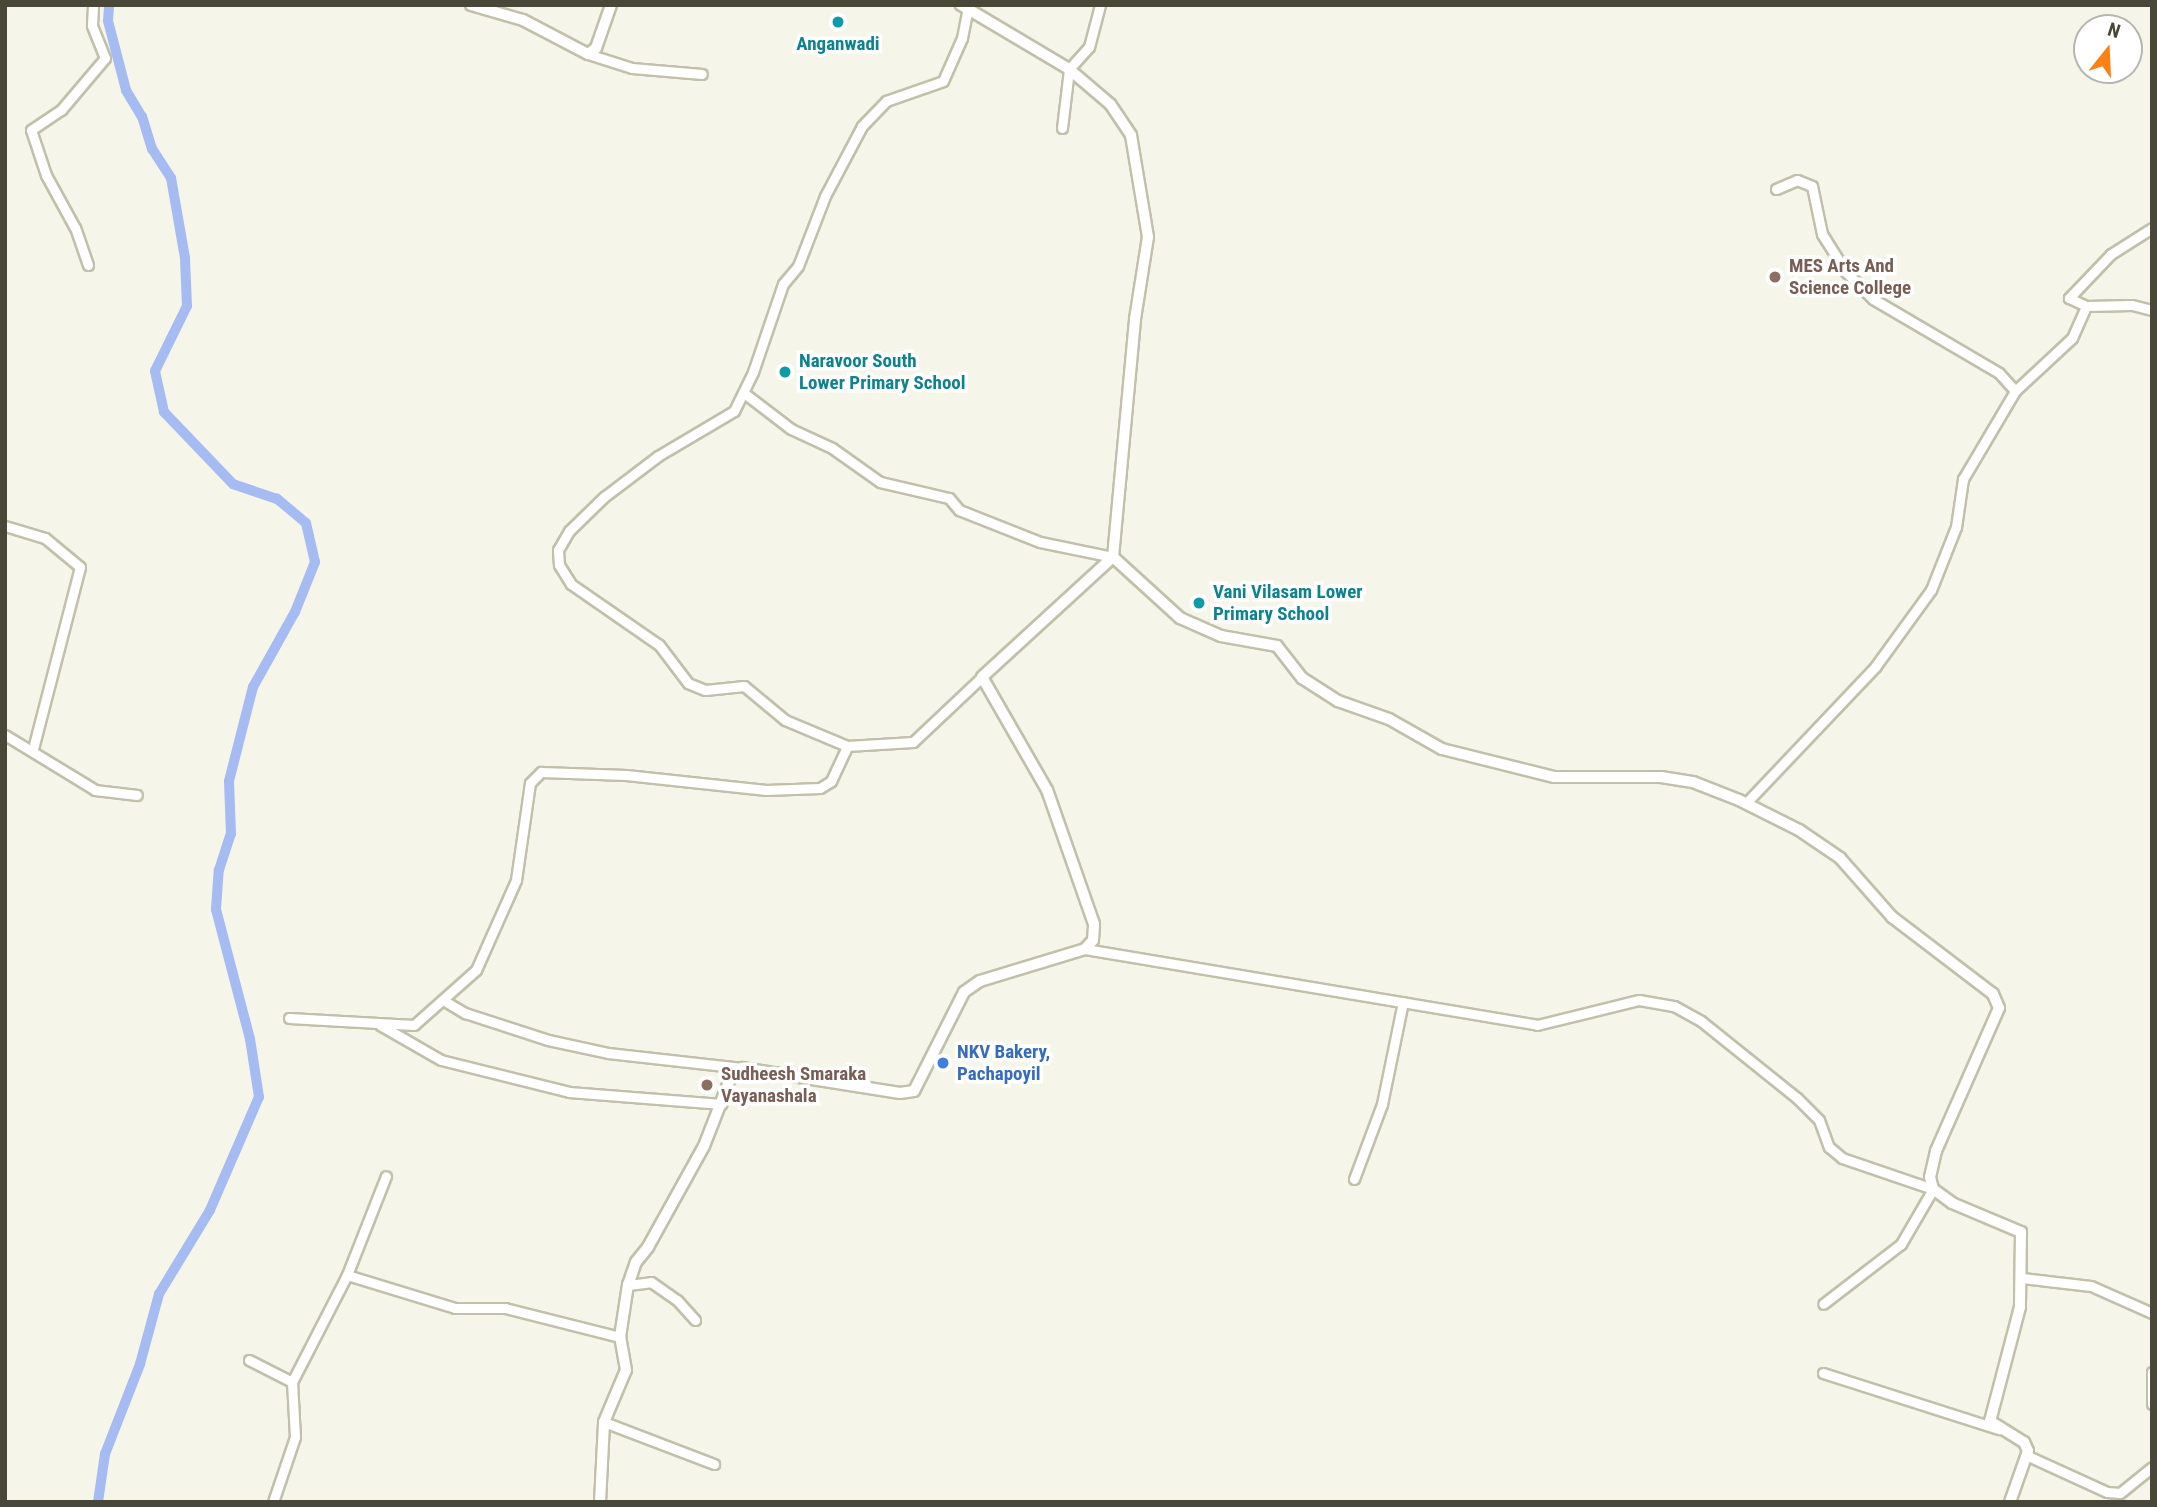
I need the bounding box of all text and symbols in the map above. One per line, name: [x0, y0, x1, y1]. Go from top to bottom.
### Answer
marker: Anganwadi: [830, 14, 846, 30]
north arrow: [2073, 14, 2143, 84]
text: N: [2105, 18, 2123, 43]
place label: Anganwadi: [796, 33, 880, 55]
place label: MES Arts And Science College: [1789, 255, 1911, 299]
marker: MES Arts And Science College: [1767, 269, 1783, 285]
place label: Naravoor South Lower Primary School: [799, 350, 966, 394]
marker: Naravoor South Lower Primary School: [777, 364, 793, 380]
place label: Vani Vilasam Lower Primary School: [1213, 581, 1363, 625]
marker: Vani Vilasam Lower Primary School: [1191, 595, 1207, 611]
place label: NKV Bakery, Pachapoyil: [957, 1041, 1050, 1085]
marker: NKV Bakery, Pachapoyil: [935, 1055, 951, 1071]
place label: Sudheesh Smaraka Vayanashala: [721, 1063, 866, 1107]
marker: Sudheesh Smaraka Vayanashala: [699, 1077, 715, 1093]

